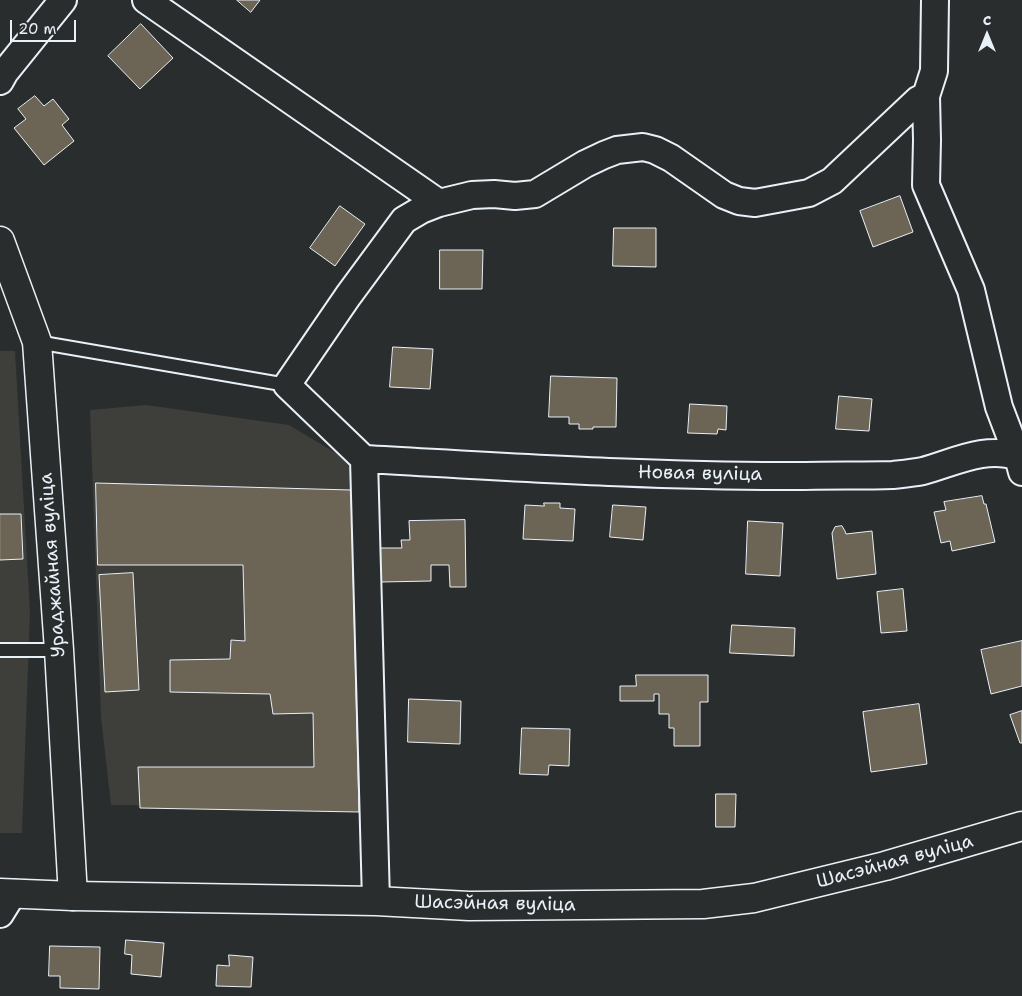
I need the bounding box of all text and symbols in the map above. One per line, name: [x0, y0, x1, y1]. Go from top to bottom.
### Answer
scale bar: [12, 10, 79, 42]
north arrow: [962, 10, 1012, 60]
text: С: [983, 11, 991, 29]
text: 20 m: [18, 19, 57, 39]
street label: Новая вуліца: [638, 462, 762, 486]
street label: Ураджайная вуліца: [35, 472, 71, 658]
street label: Шасэйная вуліца: [814, 830, 976, 894]
street label: Шасэйная вуліца: [414, 891, 576, 917]

